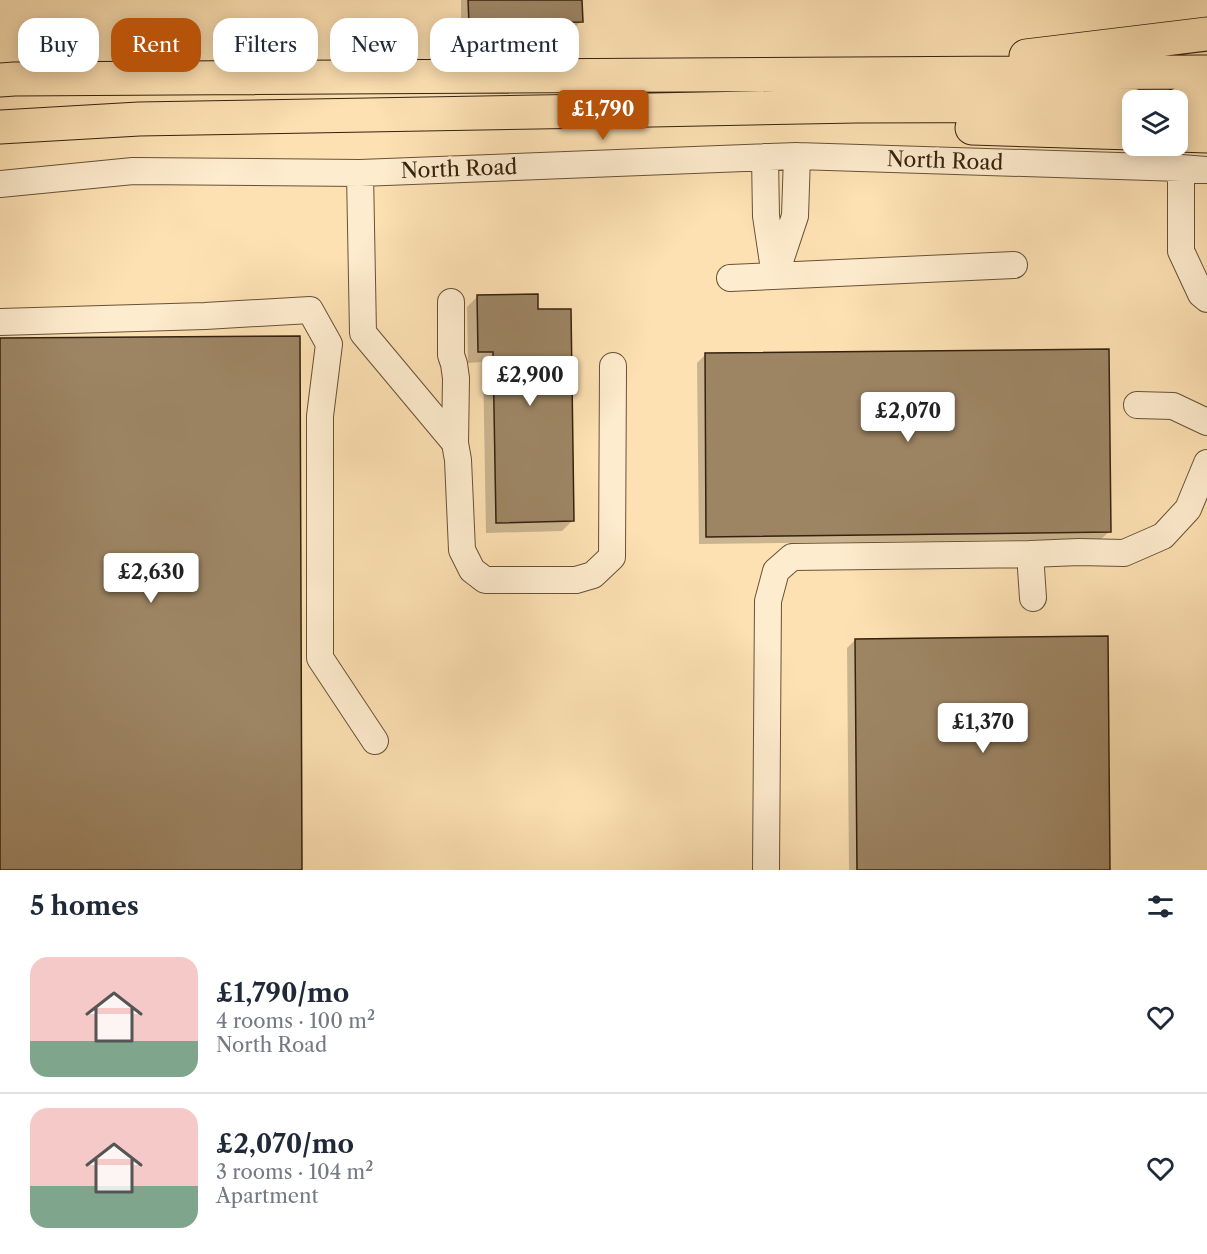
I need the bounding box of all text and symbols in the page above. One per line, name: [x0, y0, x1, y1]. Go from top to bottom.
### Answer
chip: Buy: [18, 18, 99, 72]
chip: Rent: [111, 18, 201, 72]
chip: Filters: [213, 18, 318, 72]
chip: New: [330, 18, 418, 72]
chip: Apartment: [430, 18, 579, 72]
pin: £1,790: [554, 90, 652, 141]
map controls: [1122, 90, 1188, 156]
button: layers: [1122, 90, 1188, 156]
text: £1,790: [572, 97, 634, 121]
street label: North Road: [886, 146, 1004, 175]
street label: North Road: [400, 154, 518, 183]
pin: £2,900: [481, 356, 579, 407]
text: £2,900: [496, 363, 564, 387]
pin: £2,070: [859, 392, 957, 443]
text: £2,070: [875, 399, 941, 423]
pin: £2,630: [102, 553, 200, 604]
text: £2,630: [118, 560, 184, 584]
pin: £1,370: [934, 703, 1032, 754]
text: £1,370: [952, 710, 1014, 734]
text: 5 homes: [30, 890, 139, 922]
icon: filters: [1144, 890, 1177, 923]
text: £1,790/mo: [216, 977, 349, 1009]
icon: home: [78, 981, 150, 1053]
icon: heart: [1144, 1001, 1177, 1034]
text: 4 rooms · 100 m²: [216, 1009, 375, 1033]
text: North Road: [216, 1033, 327, 1057]
text: £2,070/mo: [216, 1128, 354, 1160]
icon: home: [78, 1132, 150, 1204]
icon: heart: [1144, 1152, 1177, 1185]
text: 3 rooms · 104 m²: [216, 1160, 373, 1184]
text: Apartment: [216, 1184, 319, 1208]

